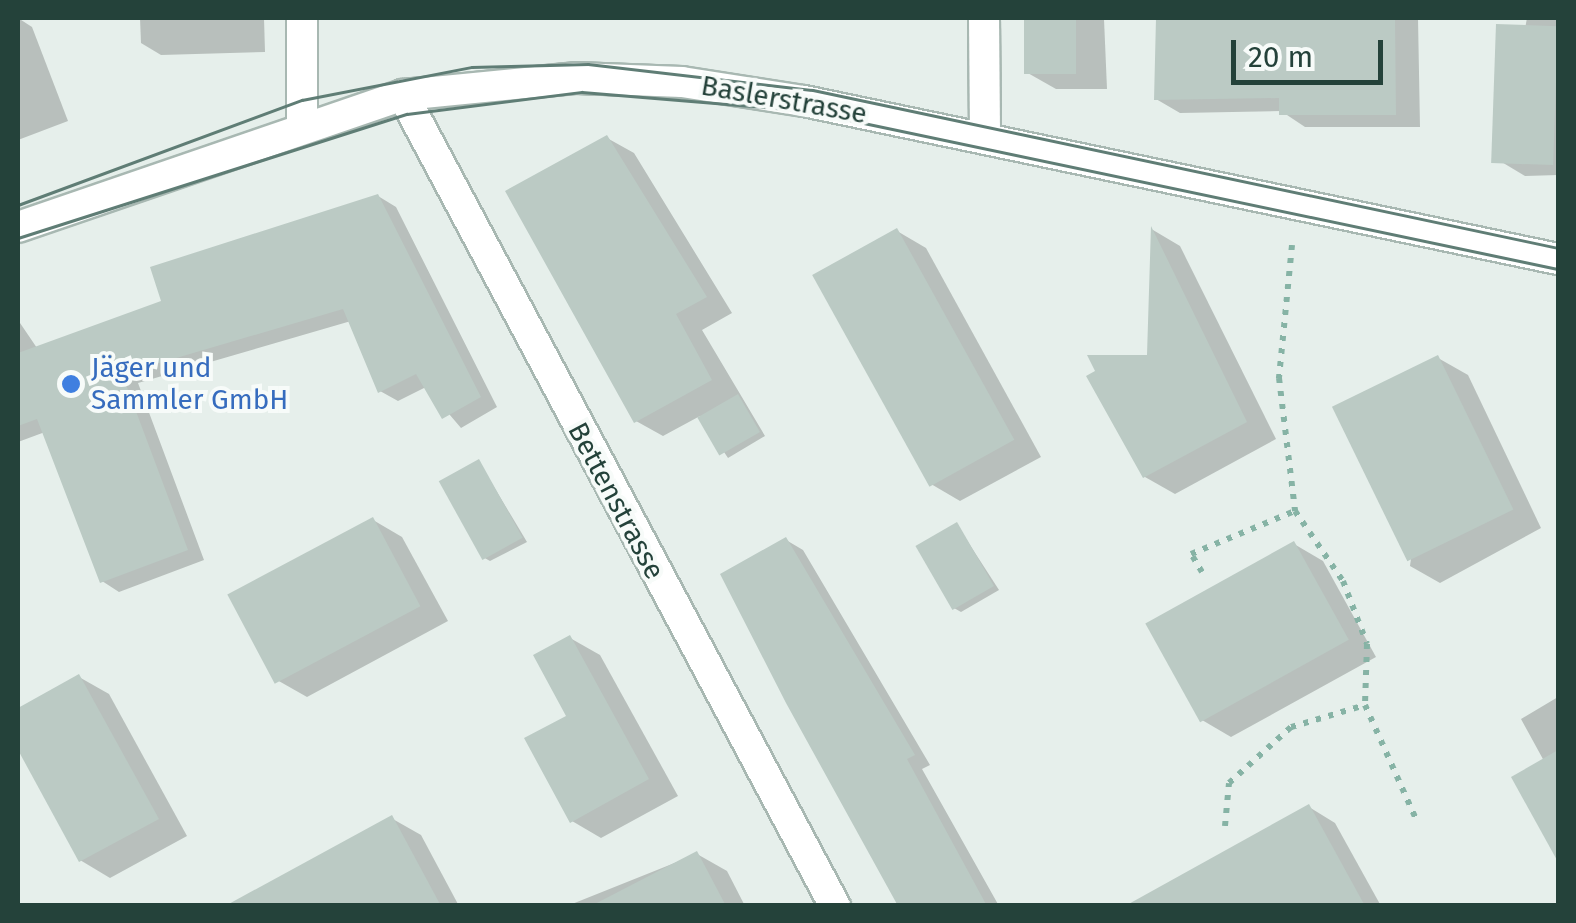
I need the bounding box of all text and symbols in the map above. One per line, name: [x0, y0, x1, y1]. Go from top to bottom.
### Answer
scale bar: [1236, 20, 1388, 82]
text: 20 m: [1248, 39, 1313, 75]
street label: Baslerstrasse: [698, 69, 870, 131]
place label: Jäger und Sammler GmbH: [91, 351, 288, 417]
marker: Jäger und Sammler GmbH: [60, 373, 82, 395]
street label: Bettenstrasse: [561, 417, 671, 585]

